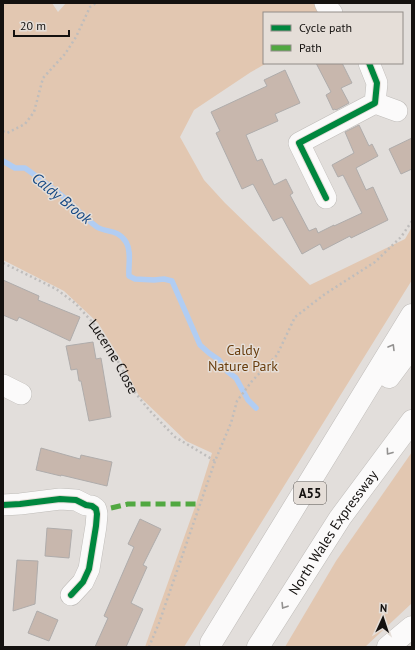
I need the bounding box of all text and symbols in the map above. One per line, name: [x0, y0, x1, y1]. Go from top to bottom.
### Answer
scale bar: [14, 12, 69, 38]
legend: [263, 12, 403, 64]
text: 20 m: [20, 18, 46, 33]
text: Cycle path: [299, 20, 352, 35]
text: Path: [299, 40, 322, 55]
water label: Caldy Brook: [28, 168, 97, 229]
street label: Lucerne Close: [85, 315, 142, 397]
park label: Caldy Nature Park: [208, 341, 278, 375]
one-way arrow: [388, 344, 395, 351]
one-way arrow: [386, 448, 394, 455]
street label: North Wales Expressway: [285, 466, 382, 598]
road number: A55: [294, 482, 326, 504]
north arrow: [363, 598, 403, 638]
text: N: [380, 601, 388, 615]
one-way arrow: [282, 602, 289, 609]

